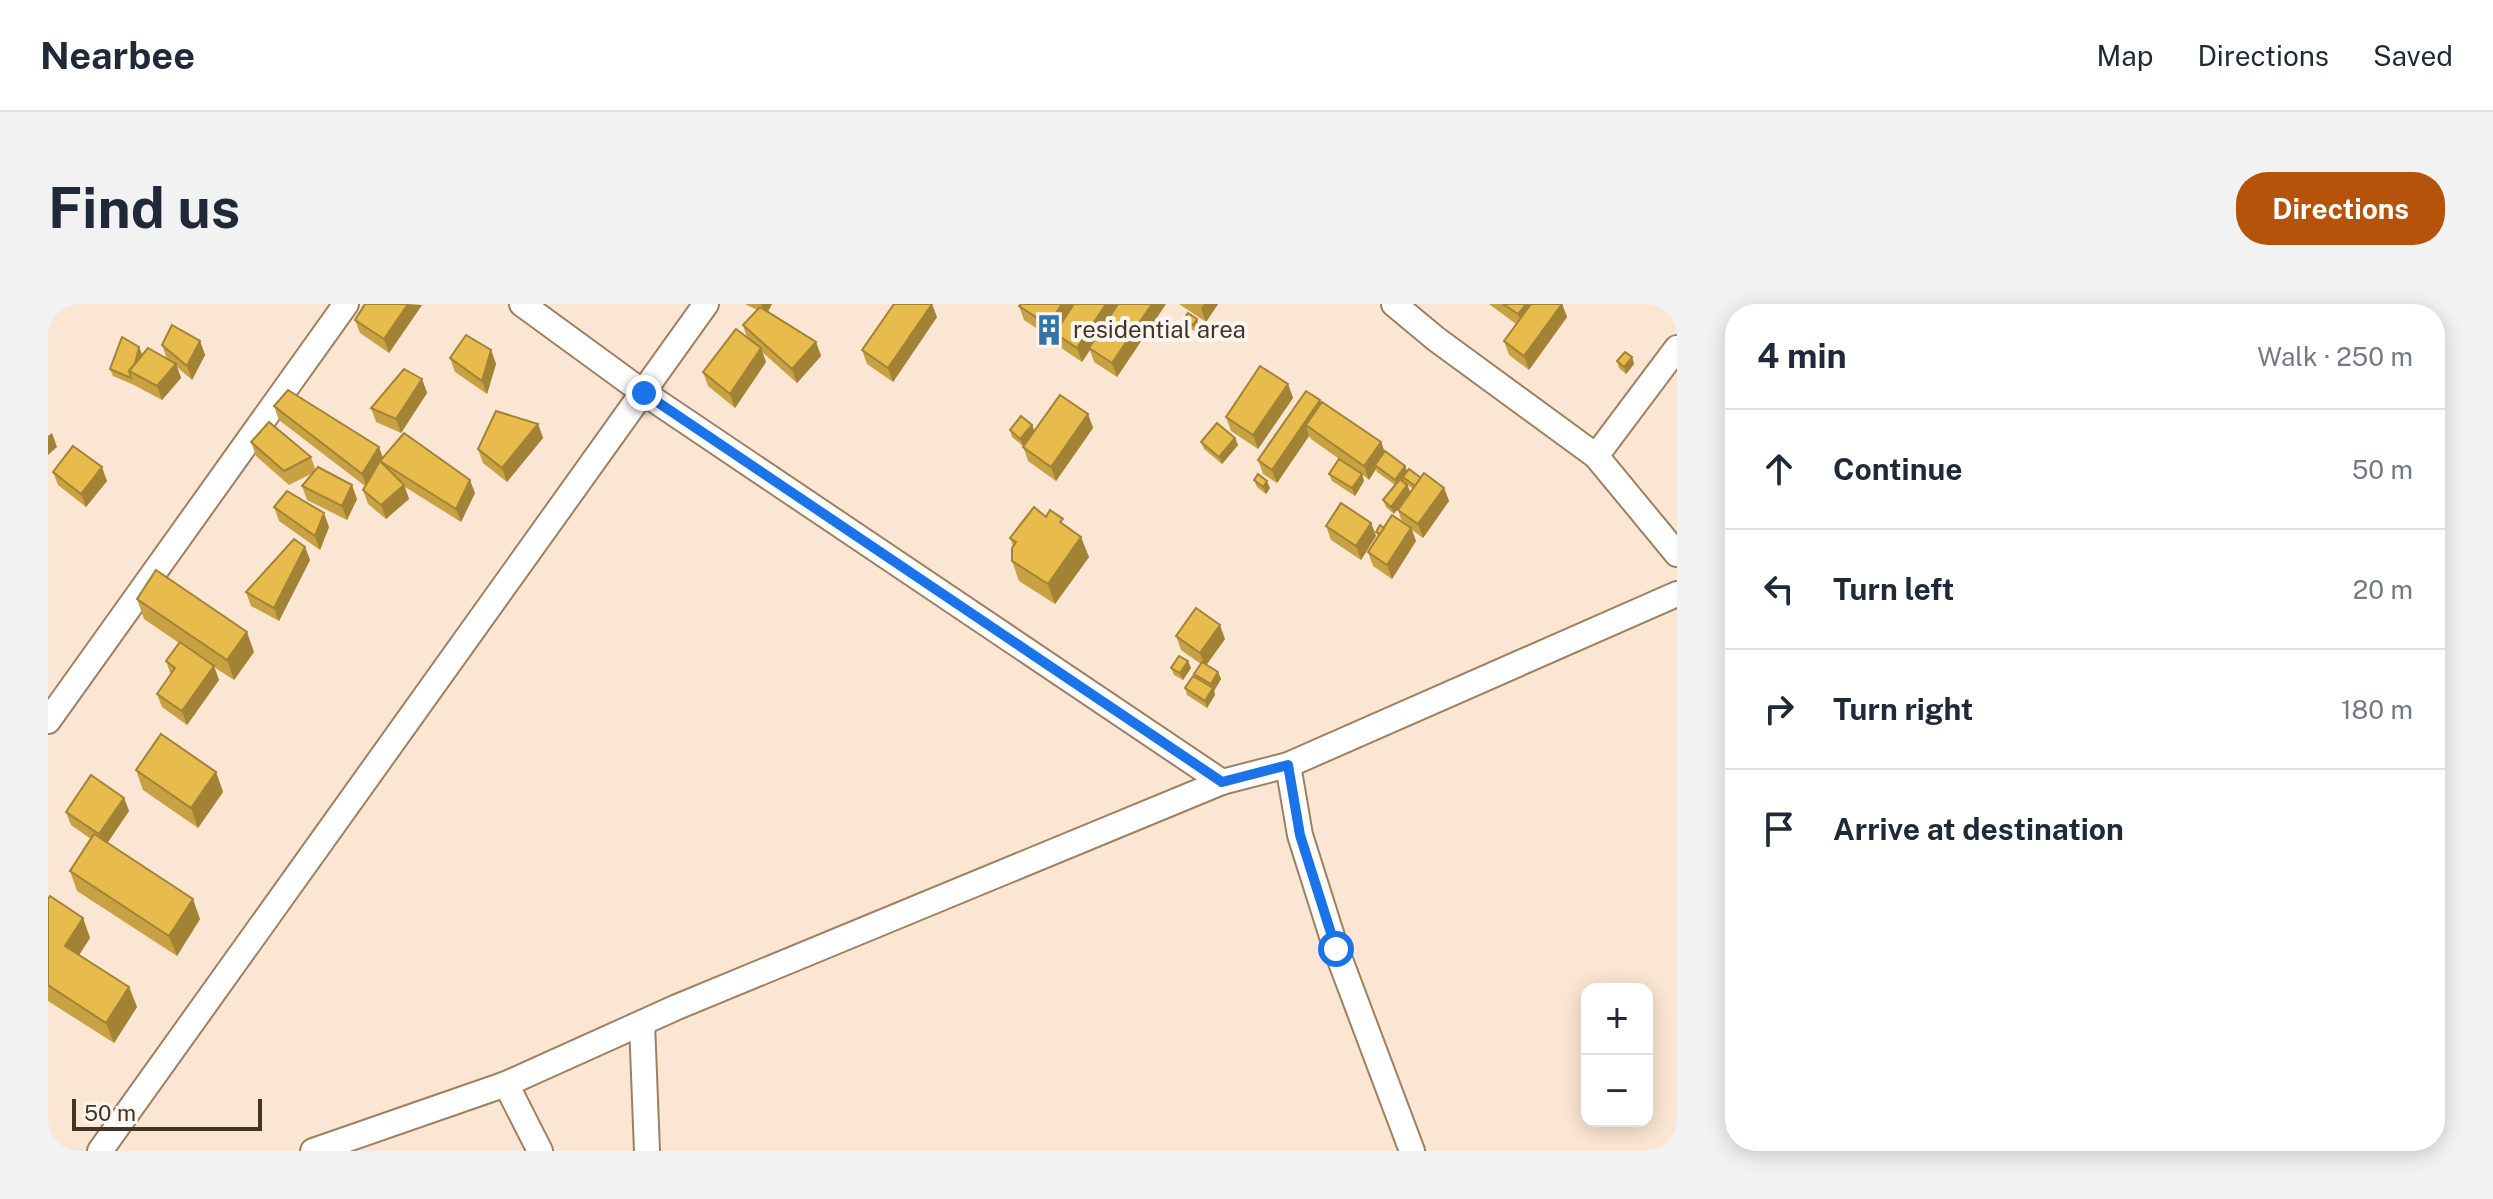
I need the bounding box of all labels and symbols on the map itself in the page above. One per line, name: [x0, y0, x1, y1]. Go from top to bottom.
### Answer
building icon: residential area: [1032, 313, 1066, 347]
place label: residential area: [1073, 315, 1246, 343]
route end: [626, 375, 662, 411]
route start: [1318, 931, 1354, 967]
scale bar: [72, 1095, 262, 1131]

